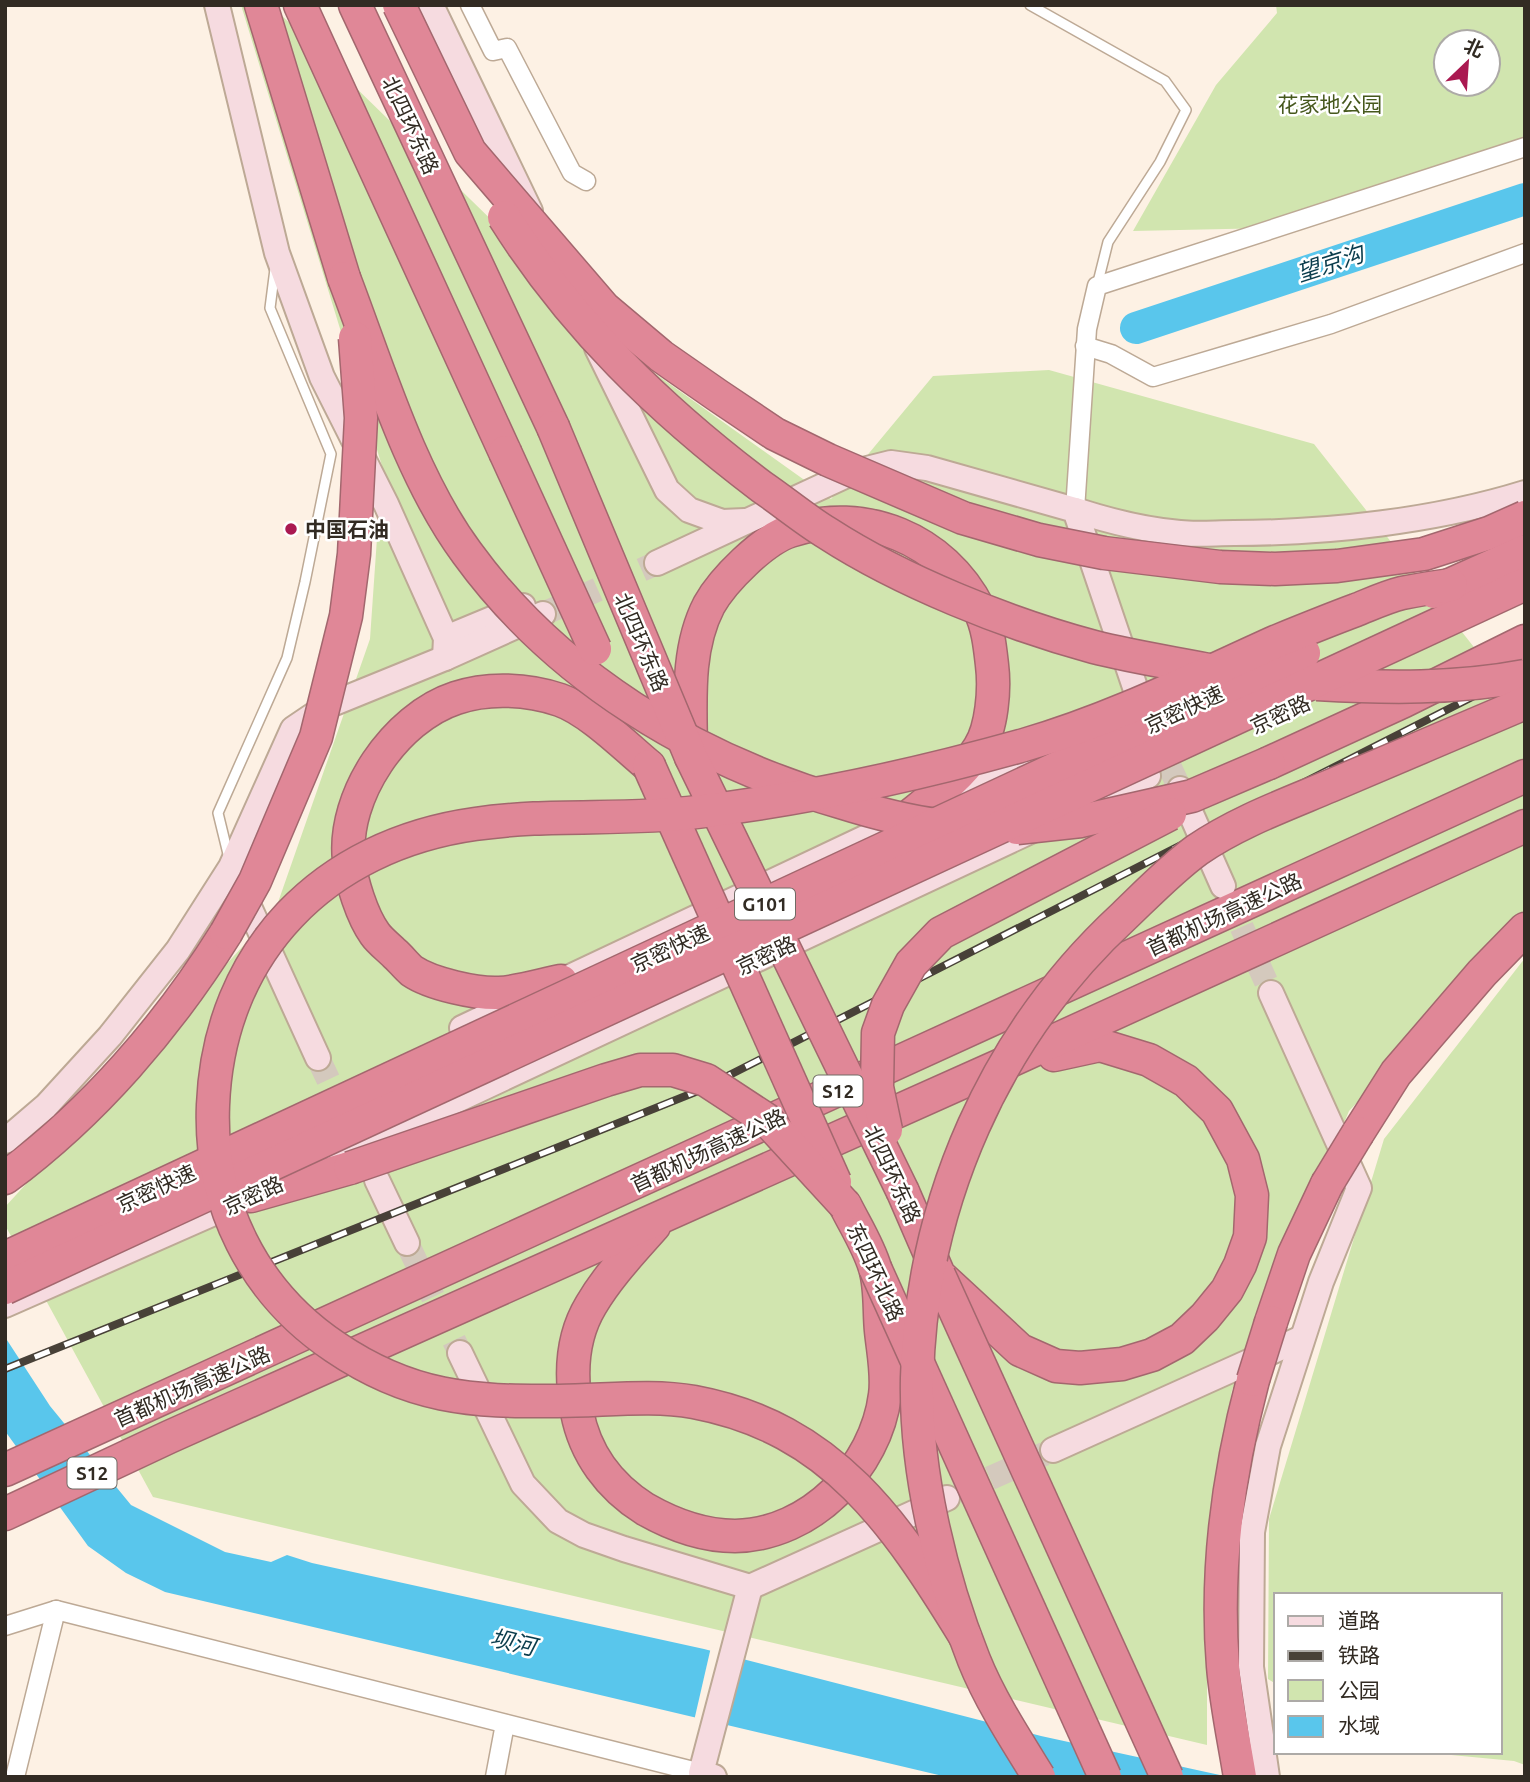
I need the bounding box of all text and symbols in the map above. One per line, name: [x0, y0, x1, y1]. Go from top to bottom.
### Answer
north arrow: [1432, 28, 1502, 98]
text: 北: [1461, 34, 1487, 62]
street label: 北四环东路: [378, 72, 444, 178]
park label: 花家地公园: [1278, 92, 1383, 116]
water label: 望京沟: [1293, 240, 1370, 286]
place label: 中国石油: [305, 517, 389, 541]
marker: 中国石油: [283, 521, 299, 537]
street label: 北四环东路: [610, 589, 674, 695]
street label: 京密快速: [1141, 680, 1227, 738]
street label: 京密路: [1246, 690, 1314, 738]
street label: 首都机场高速公路: [1143, 868, 1305, 960]
road number: G101: [735, 888, 795, 920]
street label: 京密快速: [627, 919, 713, 977]
street label: 京密路: [732, 931, 800, 979]
road number: S12: [814, 1076, 862, 1106]
street label: 首都机场高速公路: [627, 1104, 789, 1196]
street label: 北四环东路: [860, 1121, 926, 1227]
street label: 京密快速: [113, 1159, 199, 1217]
street label: 京密路: [219, 1171, 287, 1219]
street label: 东四环北路: [843, 1219, 909, 1325]
street label: 首都机场高速公路: [110, 1341, 274, 1431]
road number: S12: [68, 1457, 116, 1488]
legend: [1274, 1593, 1502, 1754]
text: 道路: [1338, 1608, 1380, 1632]
water label: 坝河: [488, 1625, 542, 1660]
text: 铁路: [1338, 1643, 1380, 1667]
text: 公园: [1338, 1678, 1380, 1702]
text: 水域: [1338, 1713, 1380, 1737]

